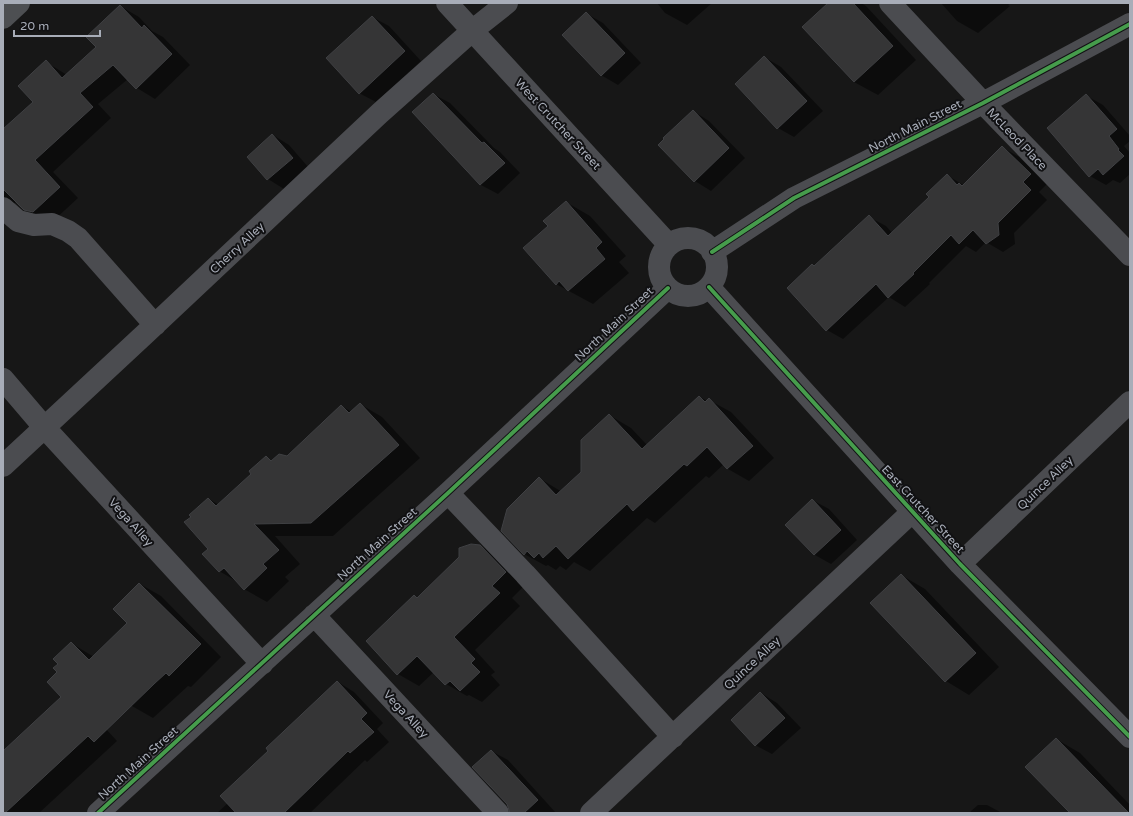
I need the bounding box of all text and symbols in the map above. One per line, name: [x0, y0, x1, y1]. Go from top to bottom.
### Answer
scale bar: [14, 12, 100, 38]
text: 20 m: [20, 19, 49, 33]
street label: West Crutcher Street: [512, 76, 604, 173]
street label: North Main Street: [866, 96, 964, 155]
street label: McLeod Place: [984, 105, 1050, 173]
street label: Cherry Alley: [207, 219, 267, 277]
street label: North Main Street: [572, 284, 657, 364]
street label: Quince Alley: [1014, 453, 1076, 513]
street label: East Crutcher Street: [879, 462, 968, 556]
street label: Vega Alley: [106, 495, 157, 549]
street label: North Main Street: [334, 504, 420, 583]
street label: Quince Alley: [721, 633, 783, 693]
street label: Vega Alley: [380, 687, 432, 741]
street label: North Main Street: [95, 723, 181, 802]

